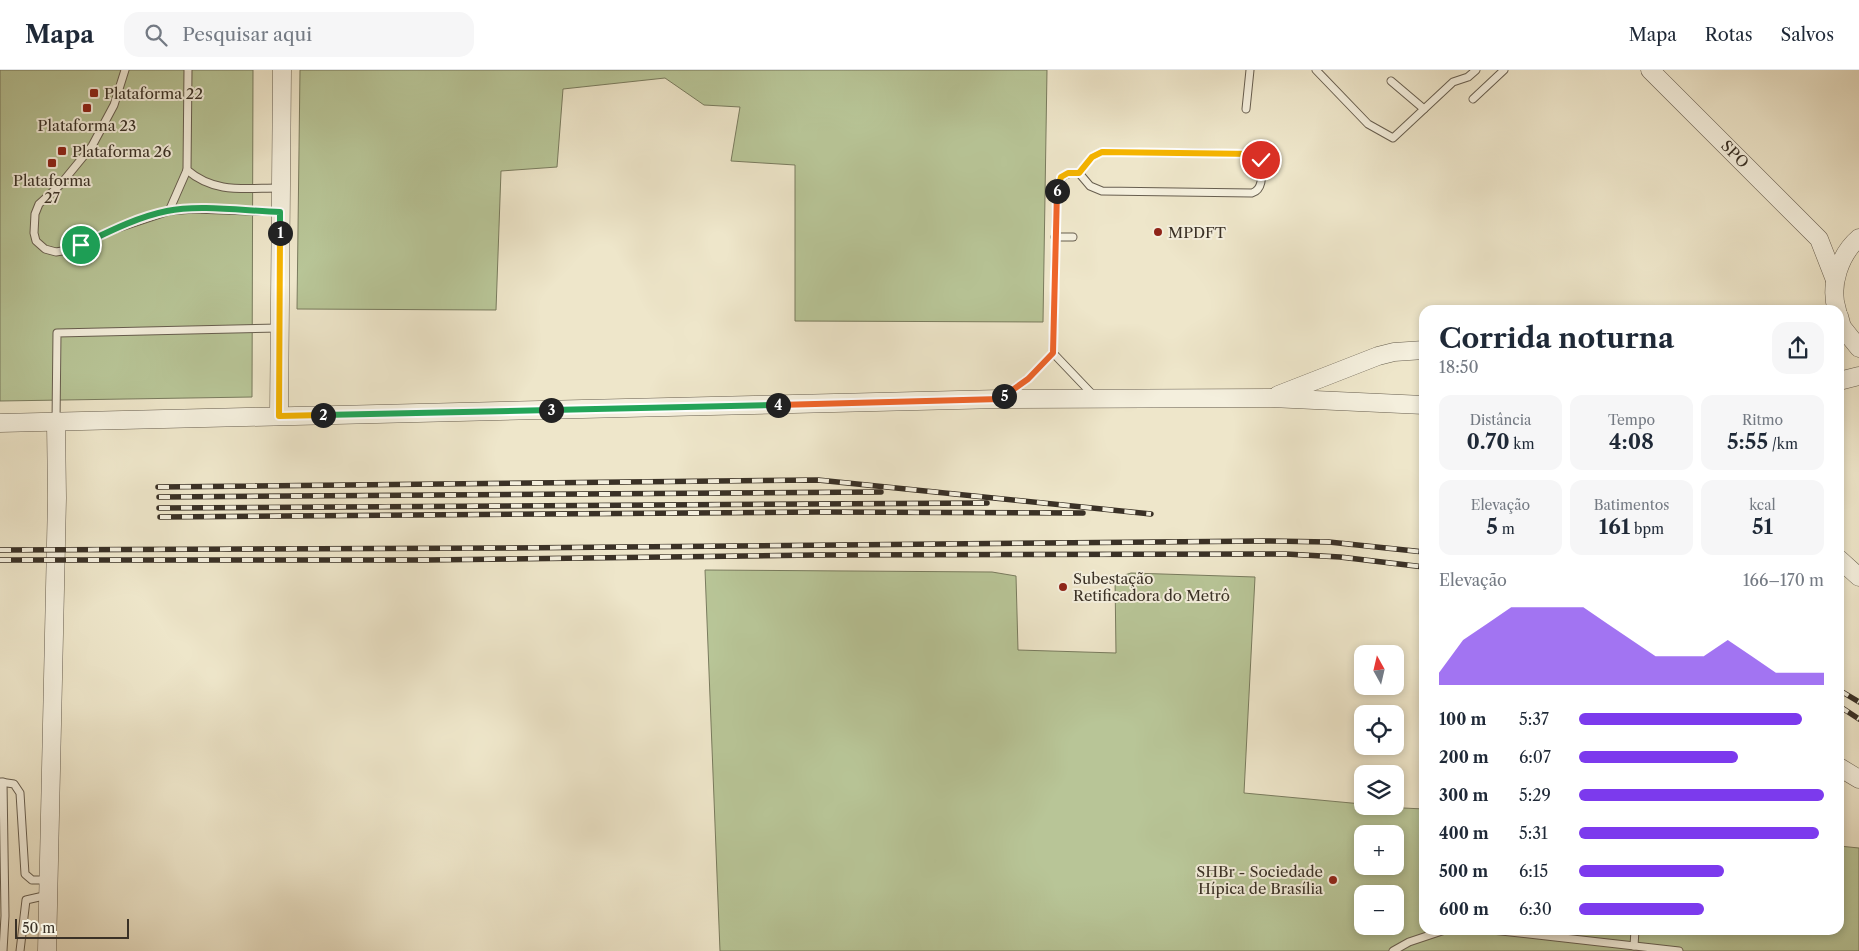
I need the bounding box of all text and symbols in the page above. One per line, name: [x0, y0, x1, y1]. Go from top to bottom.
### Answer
search box: [124, 12, 474, 57]
text: Mapa: [25, 20, 94, 49]
icon: search: [142, 21, 170, 49]
text: Pesquisar aqui: [182, 23, 312, 46]
text: Mapa: [1629, 24, 1677, 46]
text: Rotas: [1705, 24, 1753, 46]
text: Salvos: [1781, 24, 1834, 46]
place label: Plataforma 22: [104, 84, 203, 103]
marker: Plataforma 22: [88, 87, 100, 99]
marker: Plataforma 23: [81, 102, 93, 114]
place label: Plataforma 23: [38, 116, 136, 135]
street label: SPO: [1717, 136, 1753, 172]
pin: [1240, 139, 1282, 181]
place label: Plataforma 26: [72, 142, 171, 161]
marker: Plataforma 26: [56, 145, 68, 157]
icon: check: [1247, 146, 1275, 174]
marker: Plataforma 27: [46, 157, 58, 169]
place label: Plataforma 27: [13, 171, 91, 207]
pin: 6: [1044, 178, 1070, 204]
text: 6: [1053, 182, 1062, 200]
pin: 1: [268, 220, 292, 246]
place label: MPDFT: [1168, 223, 1227, 242]
pin: [60, 224, 102, 266]
text: 1: [277, 224, 284, 242]
marker: MPDFT: [1152, 226, 1164, 238]
icon: arrive: [67, 231, 95, 259]
text: Corrida noturna: [1439, 321, 1674, 355]
button: share: [1772, 322, 1824, 374]
text: 18:50: [1439, 357, 1479, 377]
pin: 5: [992, 384, 1016, 408]
text: 5: [1001, 387, 1008, 405]
pin: 4: [766, 392, 790, 418]
text: 4: [774, 396, 783, 414]
pin: 3: [538, 398, 564, 422]
text: 3: [548, 401, 555, 419]
pin: 2: [310, 402, 336, 428]
text: 2: [319, 406, 328, 424]
text: Distância: [1470, 411, 1531, 429]
text: Tempo: [1608, 411, 1655, 429]
text: Ritmo: [1742, 411, 1783, 429]
text: 0.70: [1467, 429, 1510, 454]
text: 4:08: [1609, 429, 1654, 454]
text: 5:55: [1727, 429, 1768, 454]
text: km: [1510, 435, 1534, 453]
text: /km: [1768, 435, 1798, 453]
text: Elevação: [1471, 496, 1530, 514]
text: Batimentos: [1594, 496, 1669, 514]
text: kcal: [1749, 496, 1776, 514]
text: 5: [1486, 514, 1498, 539]
text: 161: [1599, 514, 1630, 539]
text: 51: [1752, 514, 1773, 539]
text: m: [1498, 520, 1515, 538]
text: bpm: [1630, 520, 1664, 538]
place label: Subestação Retificadora do Metrô: [1073, 569, 1230, 605]
text: Elevação: [1439, 570, 1507, 590]
text: 166–170 m: [1743, 570, 1824, 590]
marker: Subestação Retificadora do Metrô: [1057, 581, 1069, 593]
north arrow: [1354, 645, 1404, 695]
map controls: [1354, 645, 1404, 935]
button: locate: [1354, 705, 1404, 755]
text: 100 m: [1439, 709, 1486, 729]
text: 5:37: [1519, 709, 1549, 729]
text: 200 m: [1439, 747, 1489, 767]
text: 6:07: [1519, 747, 1551, 767]
button: layers: [1354, 765, 1404, 815]
text: 300 m: [1439, 785, 1488, 805]
text: 5:29: [1519, 785, 1551, 805]
text: 400 m: [1439, 823, 1489, 843]
text: 5:31: [1519, 823, 1548, 843]
button: +: [1354, 825, 1404, 875]
text: 500 m: [1439, 861, 1488, 881]
text: 6:15: [1519, 861, 1548, 881]
place label: SHBr - Sociedade Hípica de Brasília: [1196, 862, 1323, 898]
marker: SHBr - Sociedade Hípica de Brasília: [1327, 874, 1339, 886]
button: −: [1354, 885, 1404, 935]
text: 600 m: [1439, 899, 1489, 919]
text: 6:30: [1519, 899, 1552, 919]
scale bar: [15, 916, 129, 939]
text: 50 m: [22, 919, 55, 937]

